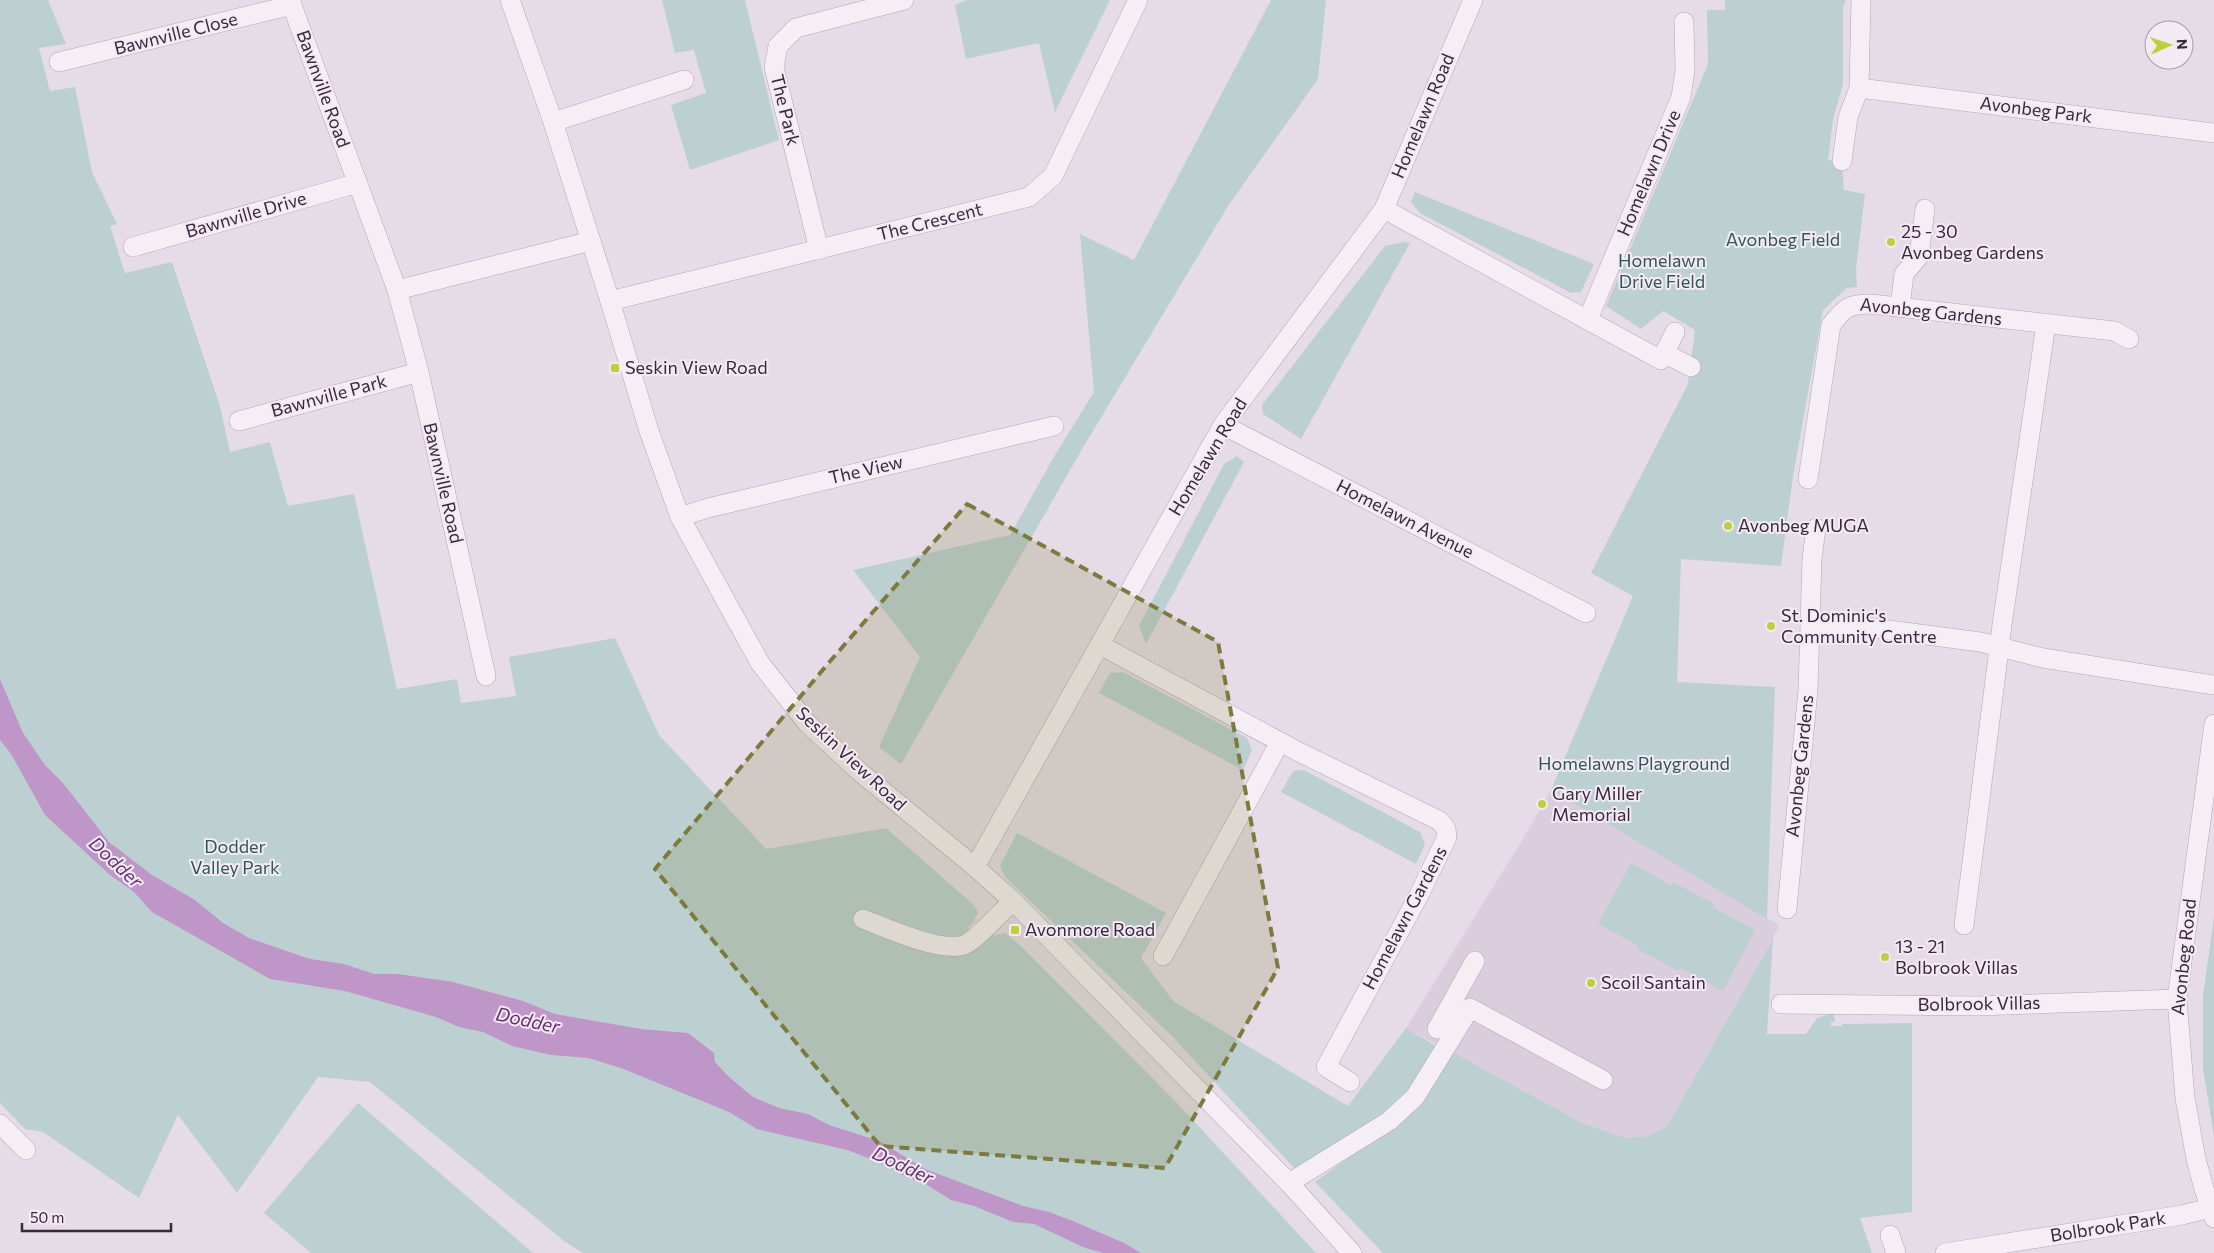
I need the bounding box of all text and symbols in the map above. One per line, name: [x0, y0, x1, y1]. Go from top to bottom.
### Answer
street label: Bawnville Close: [112, 7, 240, 59]
north arrow: [2144, 20, 2194, 70]
street label: Bawnville Road: [293, 27, 355, 150]
text: N: [2174, 39, 2191, 50]
street label: Homelawn Road: [1386, 50, 1458, 181]
street label: The Park: [767, 72, 805, 148]
street label: Avonbeg Park: [1979, 91, 2094, 127]
street label: Homelawn Drive: [1612, 106, 1685, 239]
street label: Bawnville Drive: [183, 186, 309, 242]
street label: The Crescent: [875, 197, 985, 245]
place label: 25 - 30 Avonbeg Gardens: [1901, 220, 2044, 263]
park label: Avonbeg Field: [1726, 228, 1840, 250]
marker: 25 - 30 Avonbeg Gardens: [1885, 236, 1897, 248]
park label: Homelawn Drive Field: [1618, 249, 1706, 292]
street label: Avonbeg Gardens: [1859, 293, 2003, 329]
place label: Seskin View Road: [625, 356, 768, 378]
marker: Seskin View Road: [609, 362, 621, 374]
street label: Bawnville Park: [268, 369, 389, 421]
street label: Homelawn Road: [1163, 394, 1251, 519]
street label: Bawnville Road: [419, 420, 469, 545]
street label: The View: [827, 450, 905, 488]
street label: Homelawn Avenue: [1333, 474, 1478, 562]
place label: Avonbeg MUGA: [1738, 514, 1869, 536]
marker: Avonbeg MUGA: [1722, 520, 1734, 532]
place label: St. Dominic's Community Centre: [1781, 604, 1937, 647]
marker: St. Dominic's Community Centre: [1765, 620, 1777, 632]
street label: Avonbeg Gardens: [1781, 694, 1817, 838]
street label: Seskin View Road: [792, 702, 911, 815]
park label: Homelawns Playground: [1538, 752, 1730, 774]
place label: Gary Miller Memorial: [1552, 782, 1642, 825]
marker: Gary Miller Memorial: [1536, 798, 1548, 810]
water label: Dodder: [85, 831, 149, 893]
park label: Dodder Valley Park: [190, 835, 280, 878]
street label: Homelawn Gardens: [1357, 842, 1451, 993]
street label: Avonbeg Road: [2166, 898, 2200, 1016]
place label: Avonmore Road: [1025, 918, 1155, 940]
marker: Avonmore Road: [1009, 924, 1021, 936]
place label: 13 - 21 Bolbrook Villas: [1895, 935, 2018, 978]
marker: 13 - 21 Bolbrook Villas: [1879, 951, 1891, 963]
place label: Scoil Santain: [1601, 971, 1706, 993]
marker: Scoil Santain: [1585, 977, 1597, 989]
street label: Bolbrook Villas: [1917, 991, 2041, 1015]
water label: Dodder: [494, 1002, 564, 1038]
water label: Dodder: [869, 1140, 939, 1189]
scale bar: [22, 1200, 171, 1232]
street label: Bolbrook Park: [2048, 1206, 2168, 1246]
text: 50 m: [30, 1208, 64, 1226]

